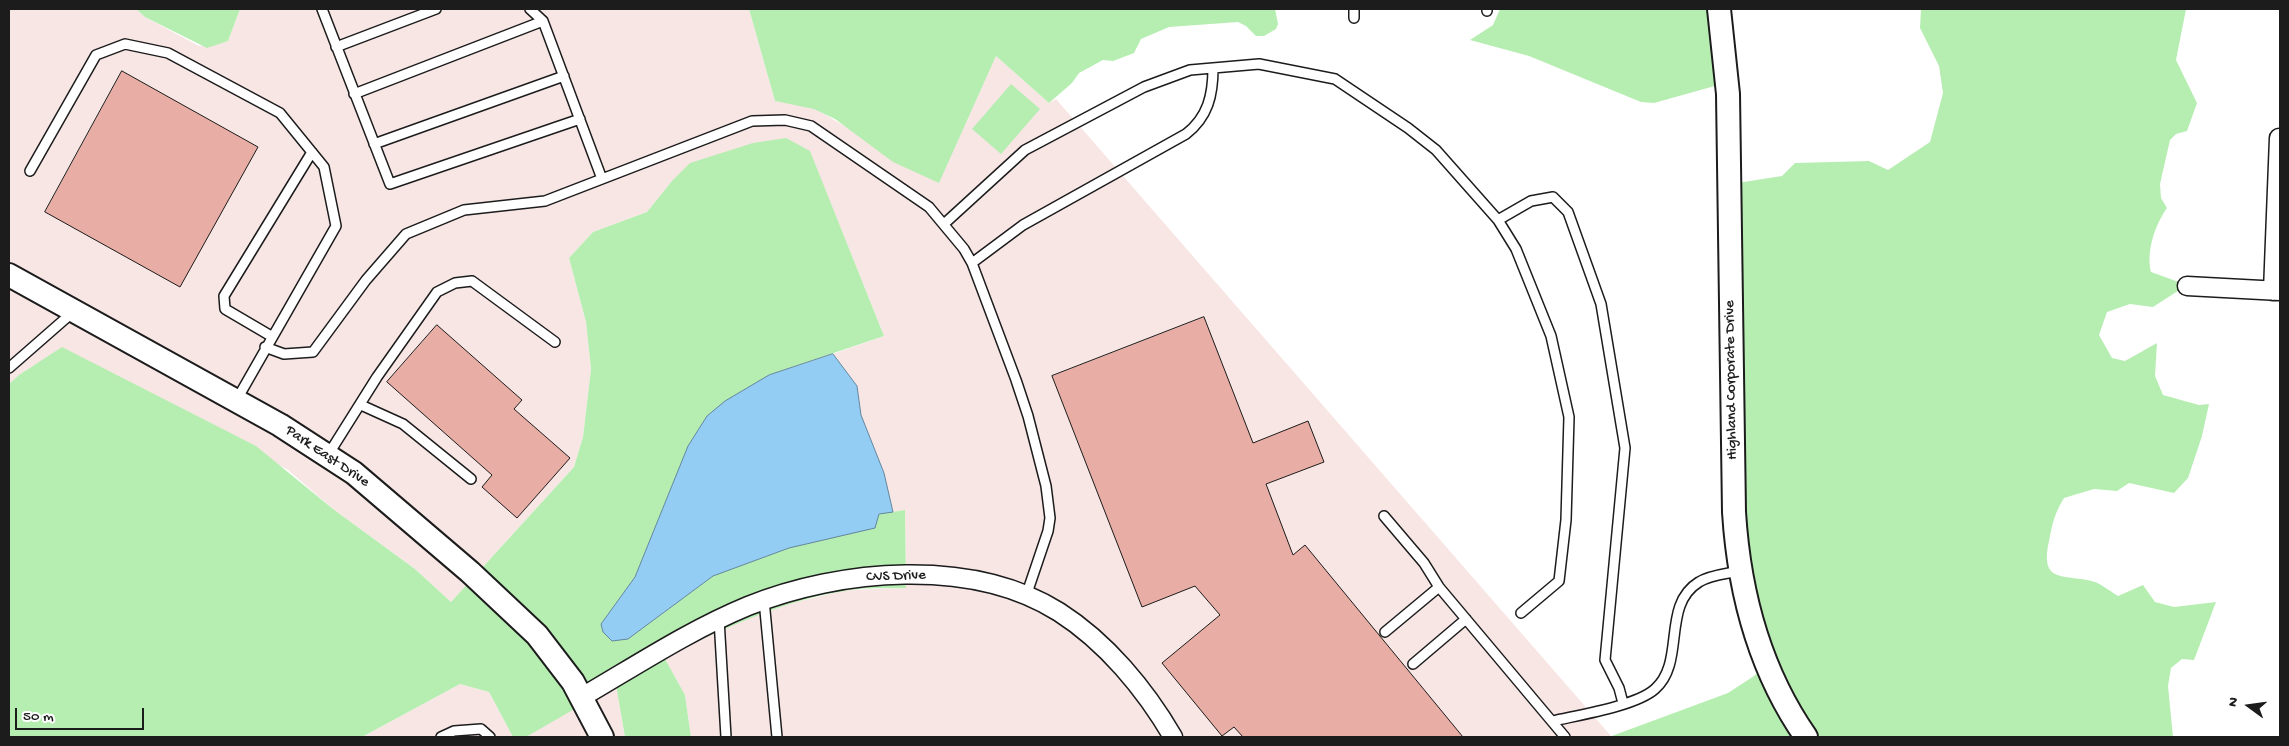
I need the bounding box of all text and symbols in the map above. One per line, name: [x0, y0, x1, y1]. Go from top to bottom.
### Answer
street label: Highland Corporate Drive: [1722, 300, 1742, 460]
street label: Park East Drive: [281, 422, 373, 492]
street label: CVS Drive: [866, 567, 926, 587]
north arrow: [2224, 681, 2274, 731]
text: N: [2225, 696, 2243, 709]
scale bar: [18, 698, 146, 730]
text: 50 m: [23, 708, 54, 726]

